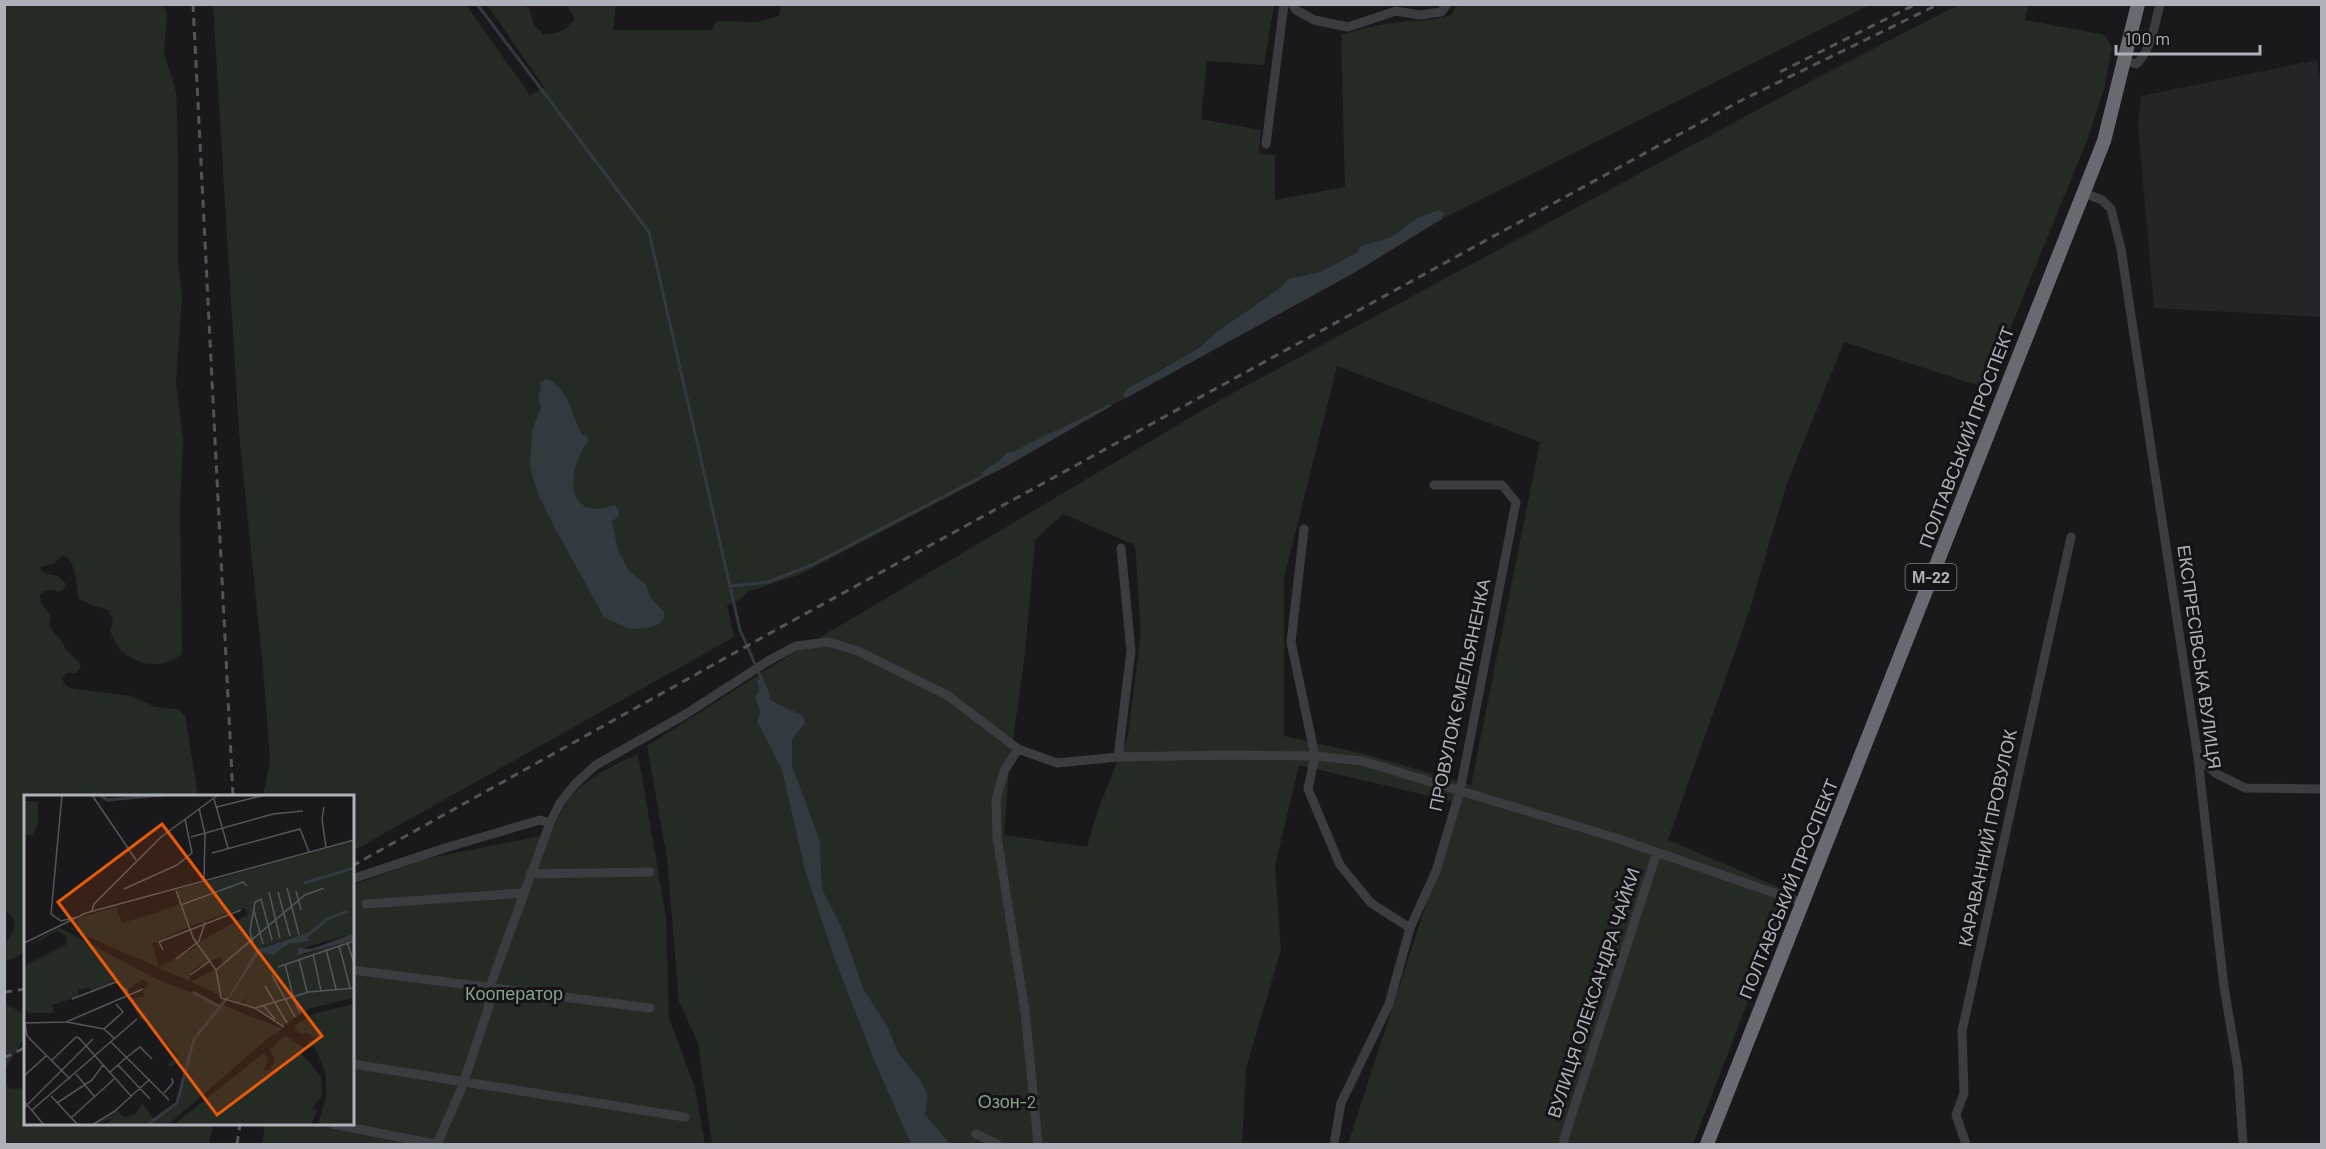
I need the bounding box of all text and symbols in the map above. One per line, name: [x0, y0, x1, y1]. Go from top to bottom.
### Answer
scale bar: [2116, 18, 2260, 56]
text: 100 m: [2125, 27, 2170, 49]
street label: ПОЛТАВСЬКИЙ ПРОСПЕКТ: [1914, 323, 2018, 550]
street label: ЕКСПРЕСІВСЬКА ВУЛИЦЯ: [2173, 543, 2227, 770]
road number: М-22: [1906, 564, 1956, 590]
street label: ПРОВУЛОК ЄМЕЛЬЯНЕНКА: [1424, 577, 1494, 813]
street label: КАРАВАННИЙ ПРОВУЛОК: [1953, 727, 2021, 948]
street label: ПОЛТАВСЬКИЙ ПРОСПЕКТ: [1734, 776, 1842, 1002]
inset map: [24, 795, 354, 1125]
street label: ВУЛИЦЯ ОЛЕКСАНДРА ЧАЙКИ: [1542, 865, 1644, 1120]
park label: Кооператор: [465, 982, 563, 1004]
park label: Озон-2: [978, 1090, 1036, 1112]

